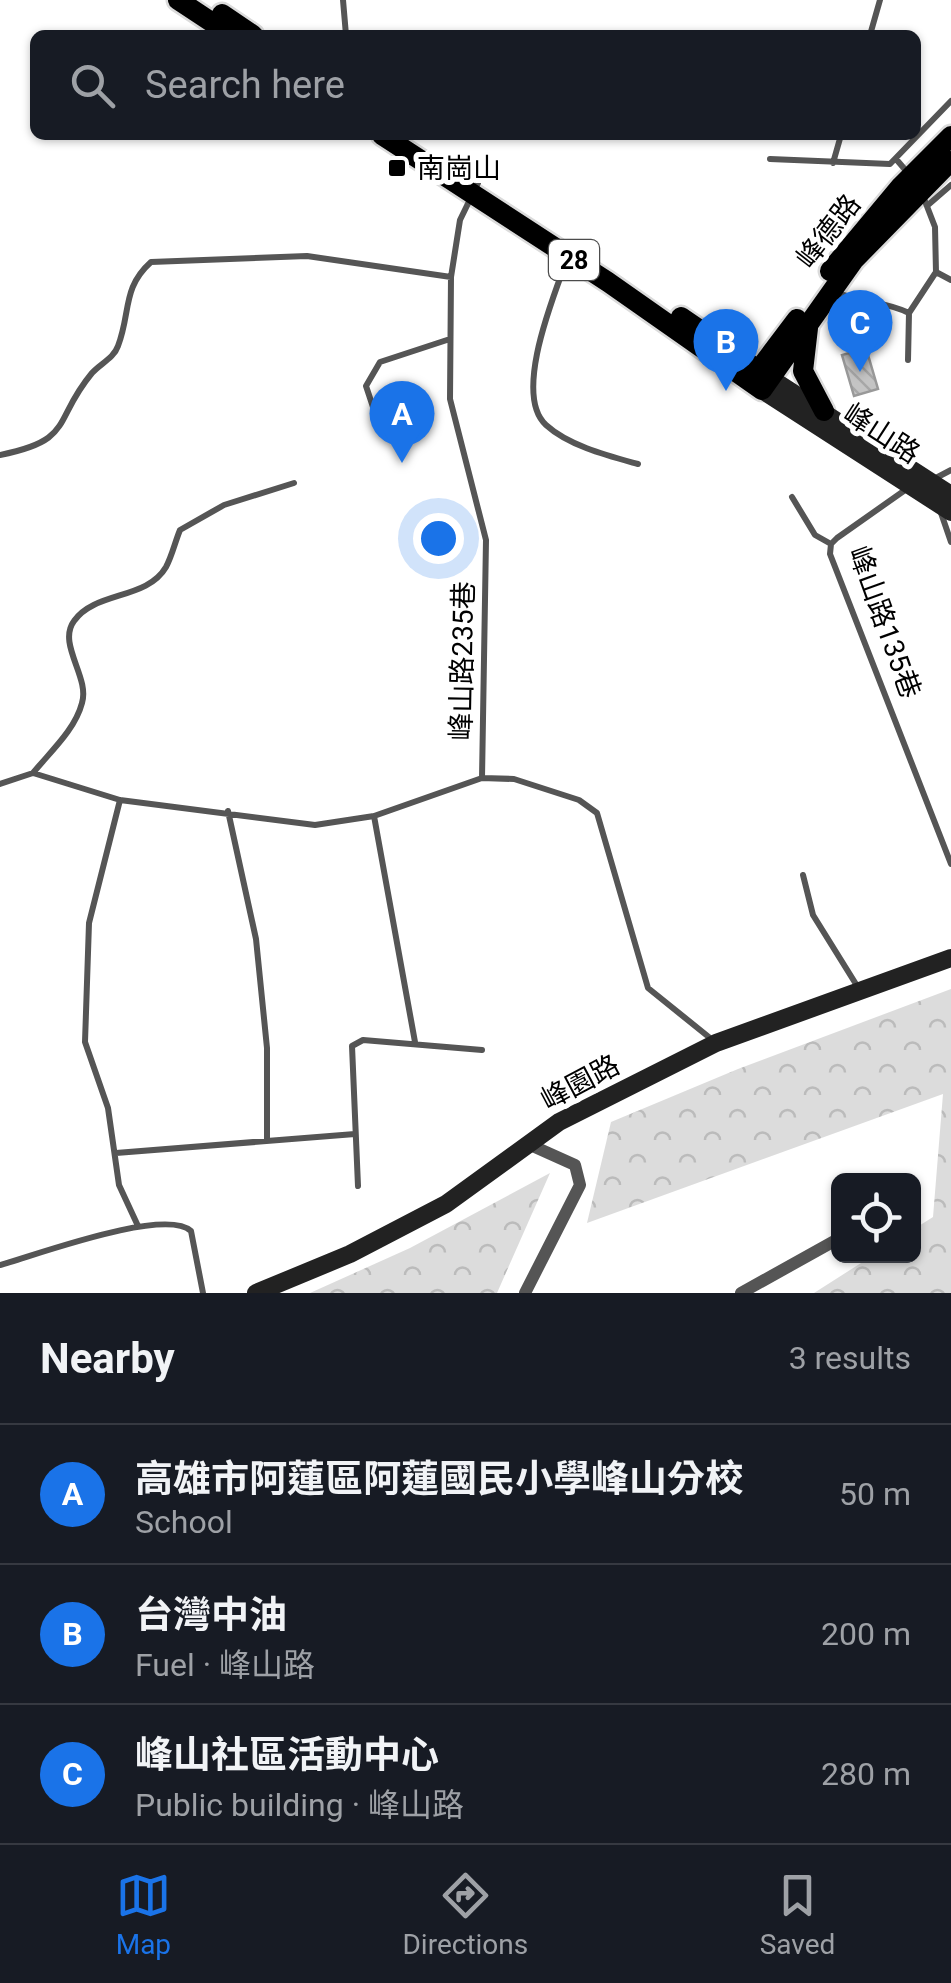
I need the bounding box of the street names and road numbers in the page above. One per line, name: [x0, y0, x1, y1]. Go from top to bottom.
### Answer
street label: 峰德路: [790, 188, 867, 275]
road number: 28: [549, 240, 599, 280]
street label: 峰山路: [838, 397, 926, 470]
street label: 峰山路135巷: [842, 542, 927, 703]
street label: 峰山路235巷: [445, 581, 480, 741]
street label: 峰園路: [535, 1048, 625, 1117]

